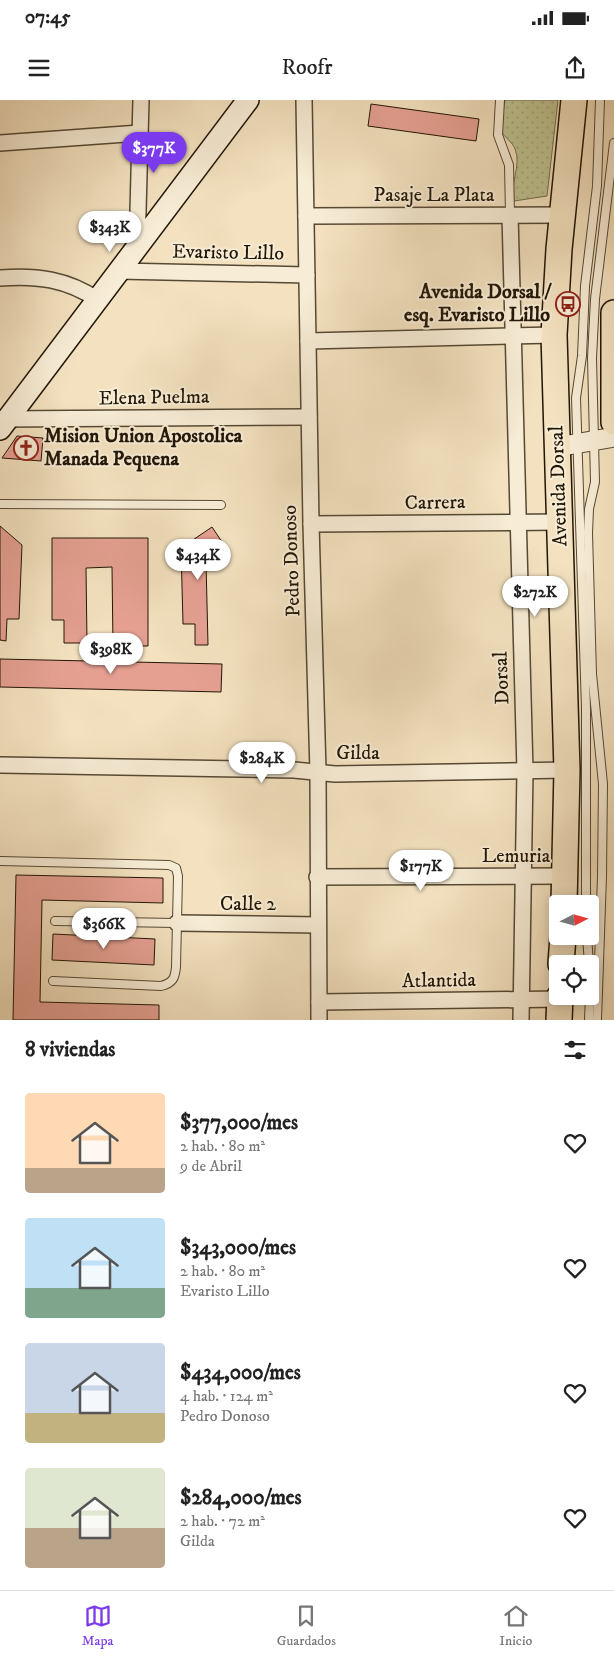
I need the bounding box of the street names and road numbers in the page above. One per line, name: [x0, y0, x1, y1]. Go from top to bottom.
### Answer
street label: Pasaje La Plata: [374, 183, 495, 208]
street label: Evaristo Lillo: [172, 240, 284, 266]
street label: Elena Puelma: [98, 385, 210, 411]
street label: Avenida Dorsal: [544, 425, 574, 547]
street label: Carrera: [404, 490, 466, 516]
street label: Pedro Donoso: [278, 504, 306, 618]
street label: Dorsal: [489, 651, 515, 705]
street label: Gilda: [336, 741, 380, 766]
street label: Lemuria: [482, 844, 551, 869]
street label: Calle 2: [220, 892, 276, 917]
street label: Atlantida: [402, 968, 477, 994]

